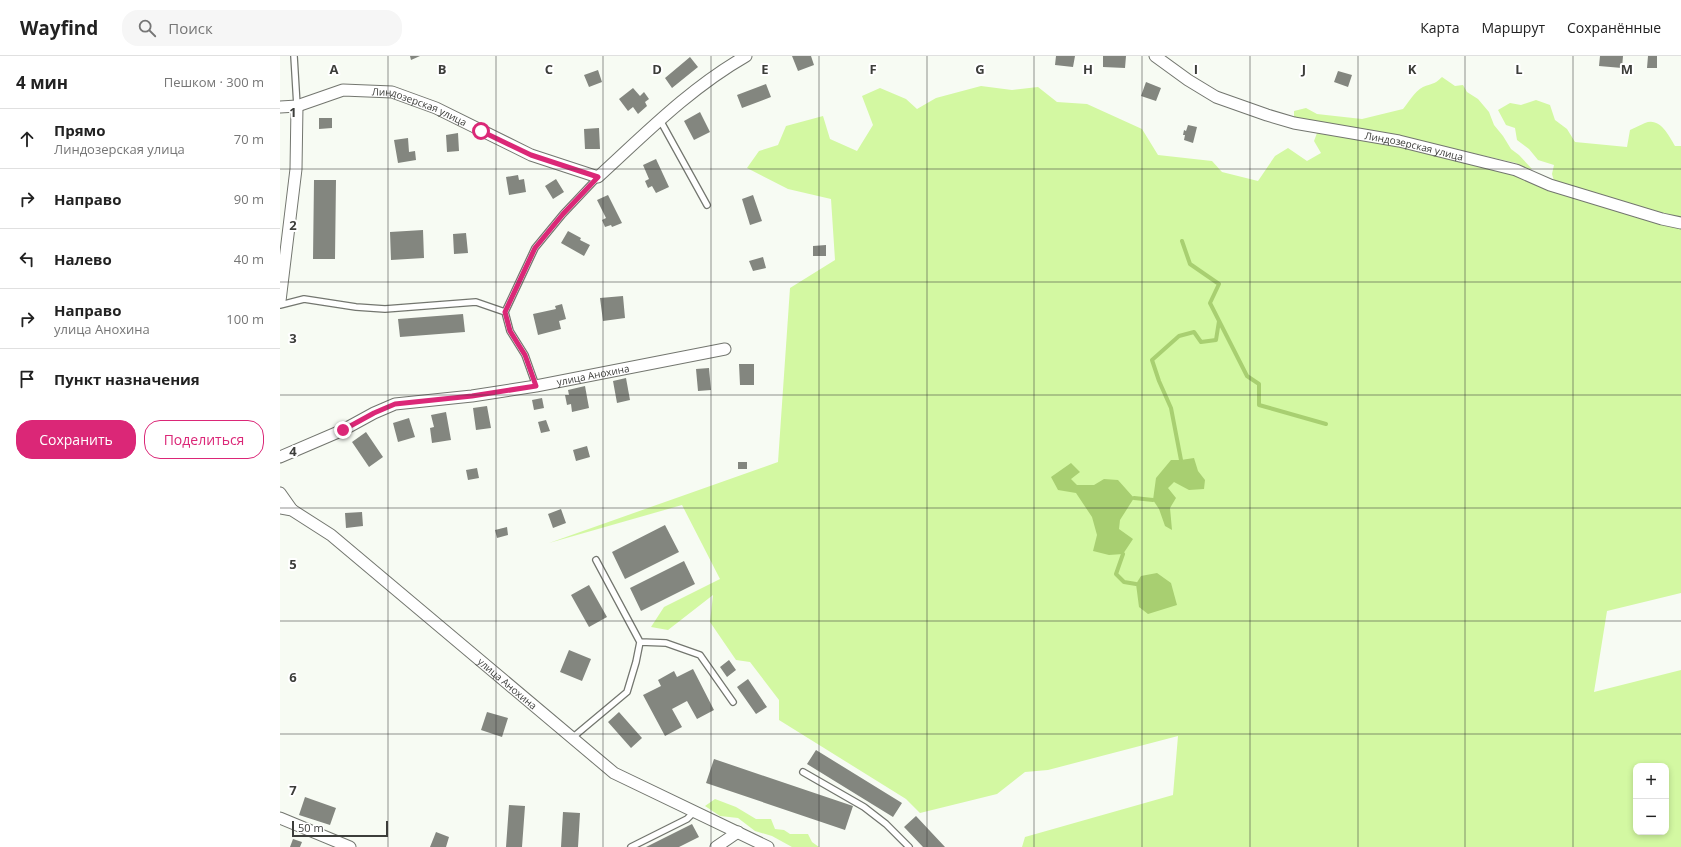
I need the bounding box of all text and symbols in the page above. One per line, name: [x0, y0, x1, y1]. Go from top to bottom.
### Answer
search box: [122, 10, 402, 46]
text: Wayfind: [20, 15, 98, 41]
icon: search: [136, 17, 158, 39]
text: Поиск: [168, 18, 213, 38]
text: Карта: [1420, 18, 1459, 37]
text: Маршрут: [1481, 18, 1545, 37]
text: Сохранённые: [1567, 18, 1661, 37]
text: A: [330, 60, 339, 78]
text: B: [438, 60, 447, 78]
text: C: [545, 60, 553, 78]
text: D: [652, 60, 662, 78]
text: E: [761, 60, 769, 78]
text: F: [869, 60, 877, 78]
text: G: [975, 60, 985, 78]
text: H: [1083, 60, 1093, 78]
text: I: [1194, 60, 1198, 78]
text: J: [1301, 60, 1306, 78]
text: K: [1408, 60, 1417, 78]
text: L: [1515, 60, 1523, 78]
text: M: [1621, 60, 1633, 78]
text: 4 мин: [16, 71, 68, 94]
text: Пешком · 300 m: [164, 73, 264, 91]
street label: Линдозерская улица: [372, 84, 469, 129]
text: 1: [289, 103, 297, 121]
text: Прямо: [54, 120, 106, 140]
route start: [472, 122, 490, 140]
icon: ahead: [16, 128, 38, 150]
street label: Линдозерская улица: [1364, 128, 1465, 164]
text: 70 m: [234, 130, 264, 148]
text: Линдозерская улица: [54, 140, 185, 158]
icon: right: [16, 188, 38, 210]
text: Направо: [54, 189, 122, 209]
text: 90 m: [234, 190, 264, 208]
text: 2: [289, 216, 297, 234]
icon: left: [16, 248, 38, 270]
text: Налево: [54, 249, 112, 269]
text: 40 m: [234, 250, 264, 268]
text: Направо: [54, 300, 122, 320]
icon: right: [16, 308, 38, 330]
text: 100 m: [226, 310, 264, 328]
text: улица Анохина: [54, 320, 150, 338]
text: 3: [289, 329, 297, 347]
street label: улица Анохина: [555, 361, 630, 389]
icon: arrive: [16, 368, 38, 390]
text: Пункт назначения: [54, 369, 200, 389]
button: Сохранить: [16, 420, 136, 459]
button: Поделиться: [144, 420, 264, 459]
route end: [334, 421, 352, 439]
text: 4: [289, 442, 297, 460]
text: 5: [289, 555, 297, 573]
street label: улица Анохина: [475, 654, 540, 712]
text: 6: [289, 668, 297, 686]
map controls: [1633, 763, 1669, 835]
button: +: [1633, 763, 1669, 799]
text: 7: [289, 781, 297, 799]
button: −: [1633, 799, 1669, 835]
scale bar: [292, 819, 388, 838]
text: 50 m: [298, 820, 324, 835]

